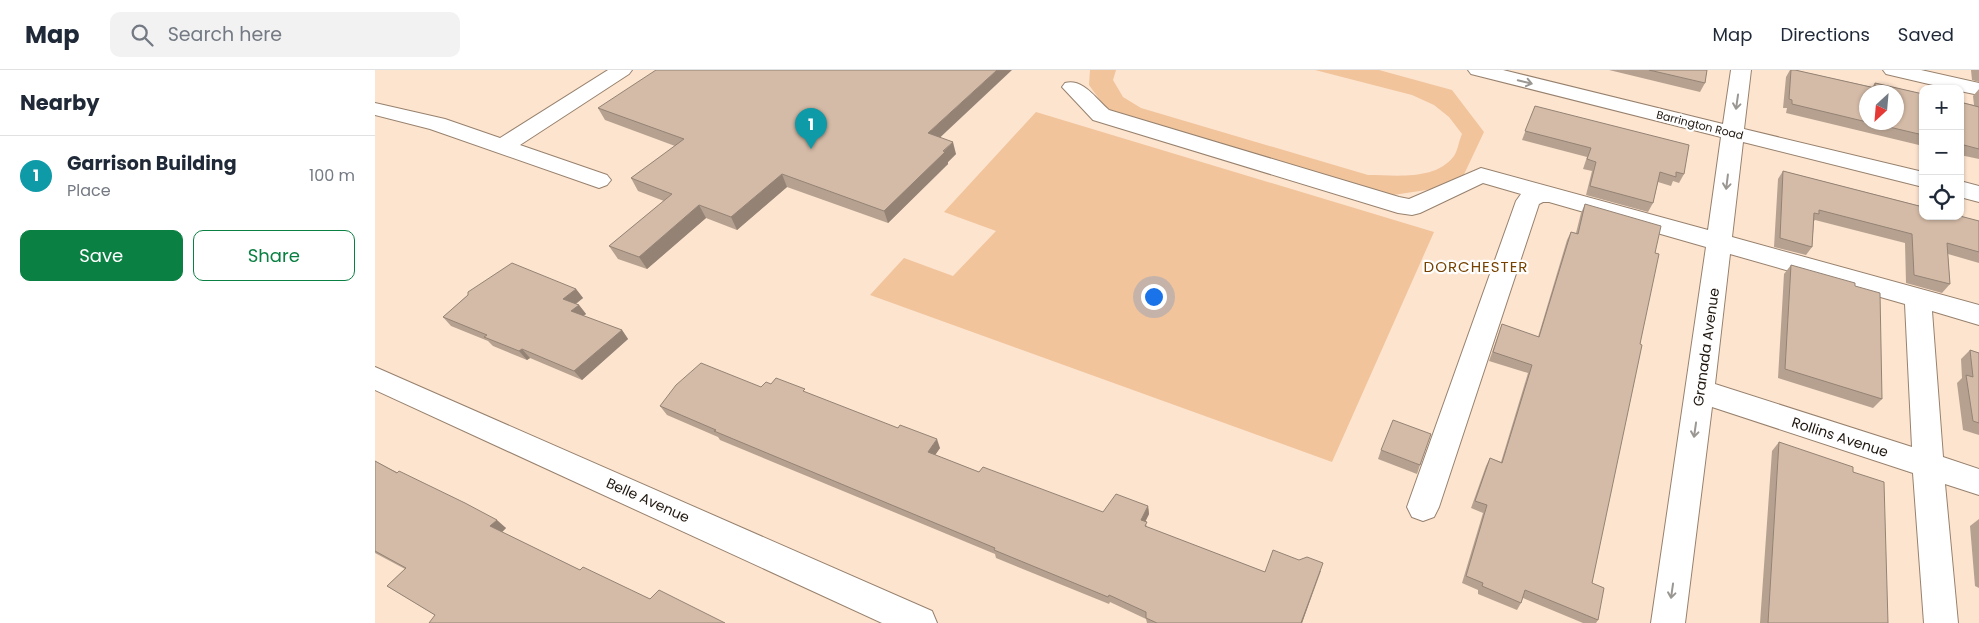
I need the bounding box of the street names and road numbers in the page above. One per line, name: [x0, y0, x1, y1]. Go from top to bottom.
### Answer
street label: Barrington Road: [1655, 106, 1745, 144]
street label: Granada Avenue: [1688, 286, 1724, 407]
street label: Rollins Avenue: [1789, 412, 1891, 462]
street label: Belle Avenue: [603, 473, 693, 527]

